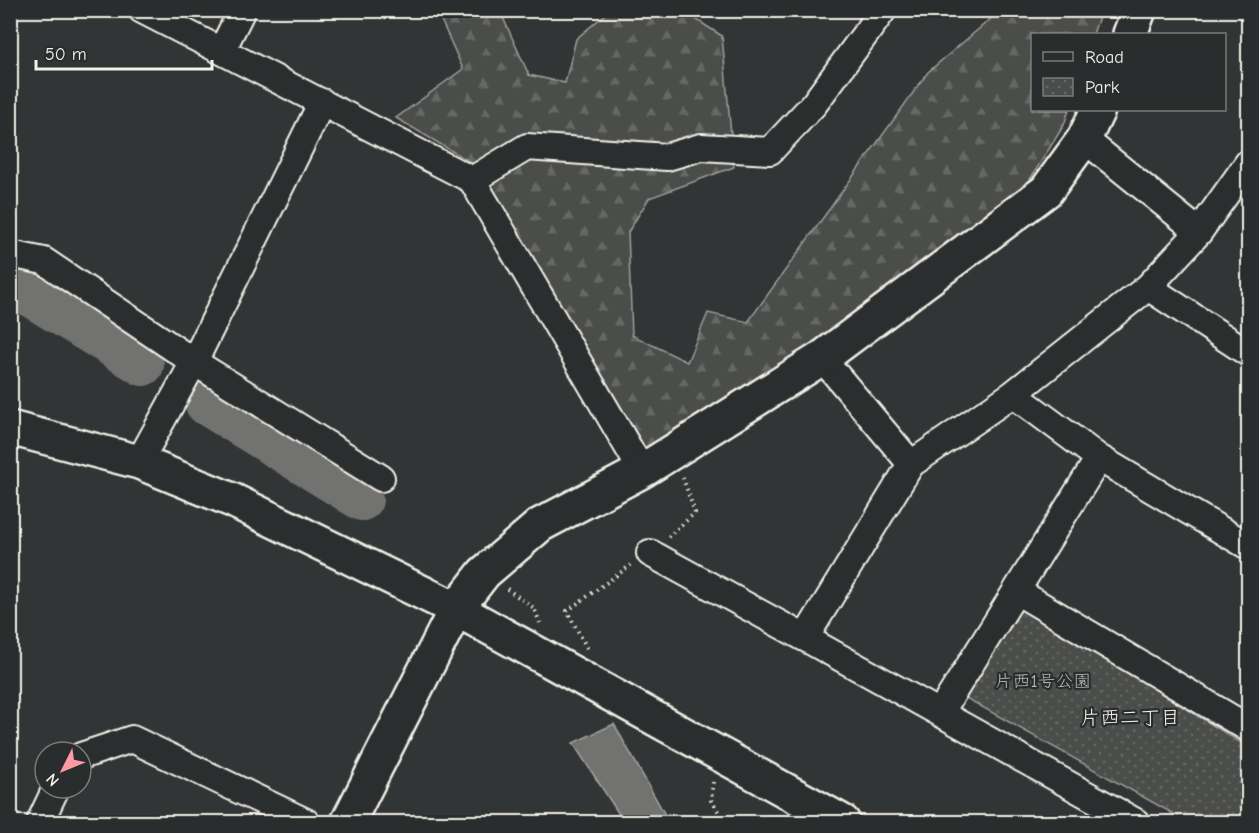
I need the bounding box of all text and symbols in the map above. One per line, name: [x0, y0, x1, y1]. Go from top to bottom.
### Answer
scale bar: [36, 33, 212, 71]
legend: [1031, 33, 1226, 111]
text: 50 m: [45, 44, 87, 65]
text: Road: [1085, 47, 1124, 68]
text: Park: [1085, 77, 1120, 98]
park label: 片西1号公園: [994, 671, 1092, 692]
district label: 片西二丁目: [1080, 706, 1180, 729]
north arrow: [33, 740, 93, 800]
text: N: [43, 770, 63, 790]

